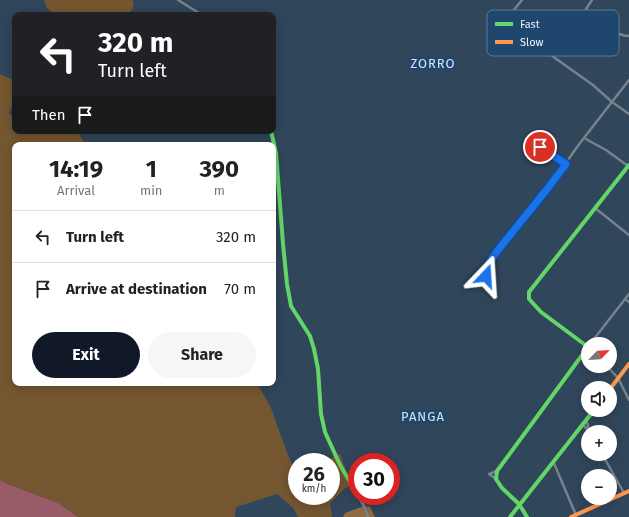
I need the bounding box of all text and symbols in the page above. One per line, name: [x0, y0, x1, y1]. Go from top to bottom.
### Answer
legend: [487, 10, 619, 56]
text: Fast: [520, 18, 540, 31]
text: 320 m: [98, 26, 173, 59]
icon: left: [32, 28, 84, 80]
text: Slow: [520, 36, 544, 49]
district label: ZORRO: [410, 56, 456, 71]
text: Turn left: [98, 60, 167, 82]
icon: arrive: [74, 104, 96, 126]
text: Then: [32, 106, 66, 124]
pin: [523, 130, 557, 164]
icon: arrive: [529, 136, 551, 158]
text: 14:19: [49, 155, 103, 183]
text: 1: [146, 155, 157, 183]
text: 390: [199, 155, 239, 183]
text: Arrival: [57, 183, 95, 198]
text: min: [140, 183, 162, 198]
text: m: [214, 183, 225, 198]
icon: left: [32, 226, 54, 248]
text: Turn left: [66, 228, 124, 246]
text: 320 m: [216, 228, 256, 246]
position arrow: [465, 255, 507, 297]
icon: arrive: [32, 278, 54, 300]
text: Arrive at destination: [66, 280, 207, 298]
text: 70 m: [224, 280, 256, 298]
button: Exit: [32, 332, 140, 378]
button: Share: [148, 332, 256, 378]
north arrow: [581, 337, 617, 373]
map controls: [581, 337, 617, 505]
button: sound: [581, 381, 617, 417]
district label: PANGA: [401, 409, 445, 424]
button: +: [581, 425, 617, 461]
speed limit sign: 30: [348, 453, 400, 505]
text: 26: [303, 462, 325, 486]
button: −: [581, 469, 617, 505]
text: km/h: [302, 483, 326, 495]

